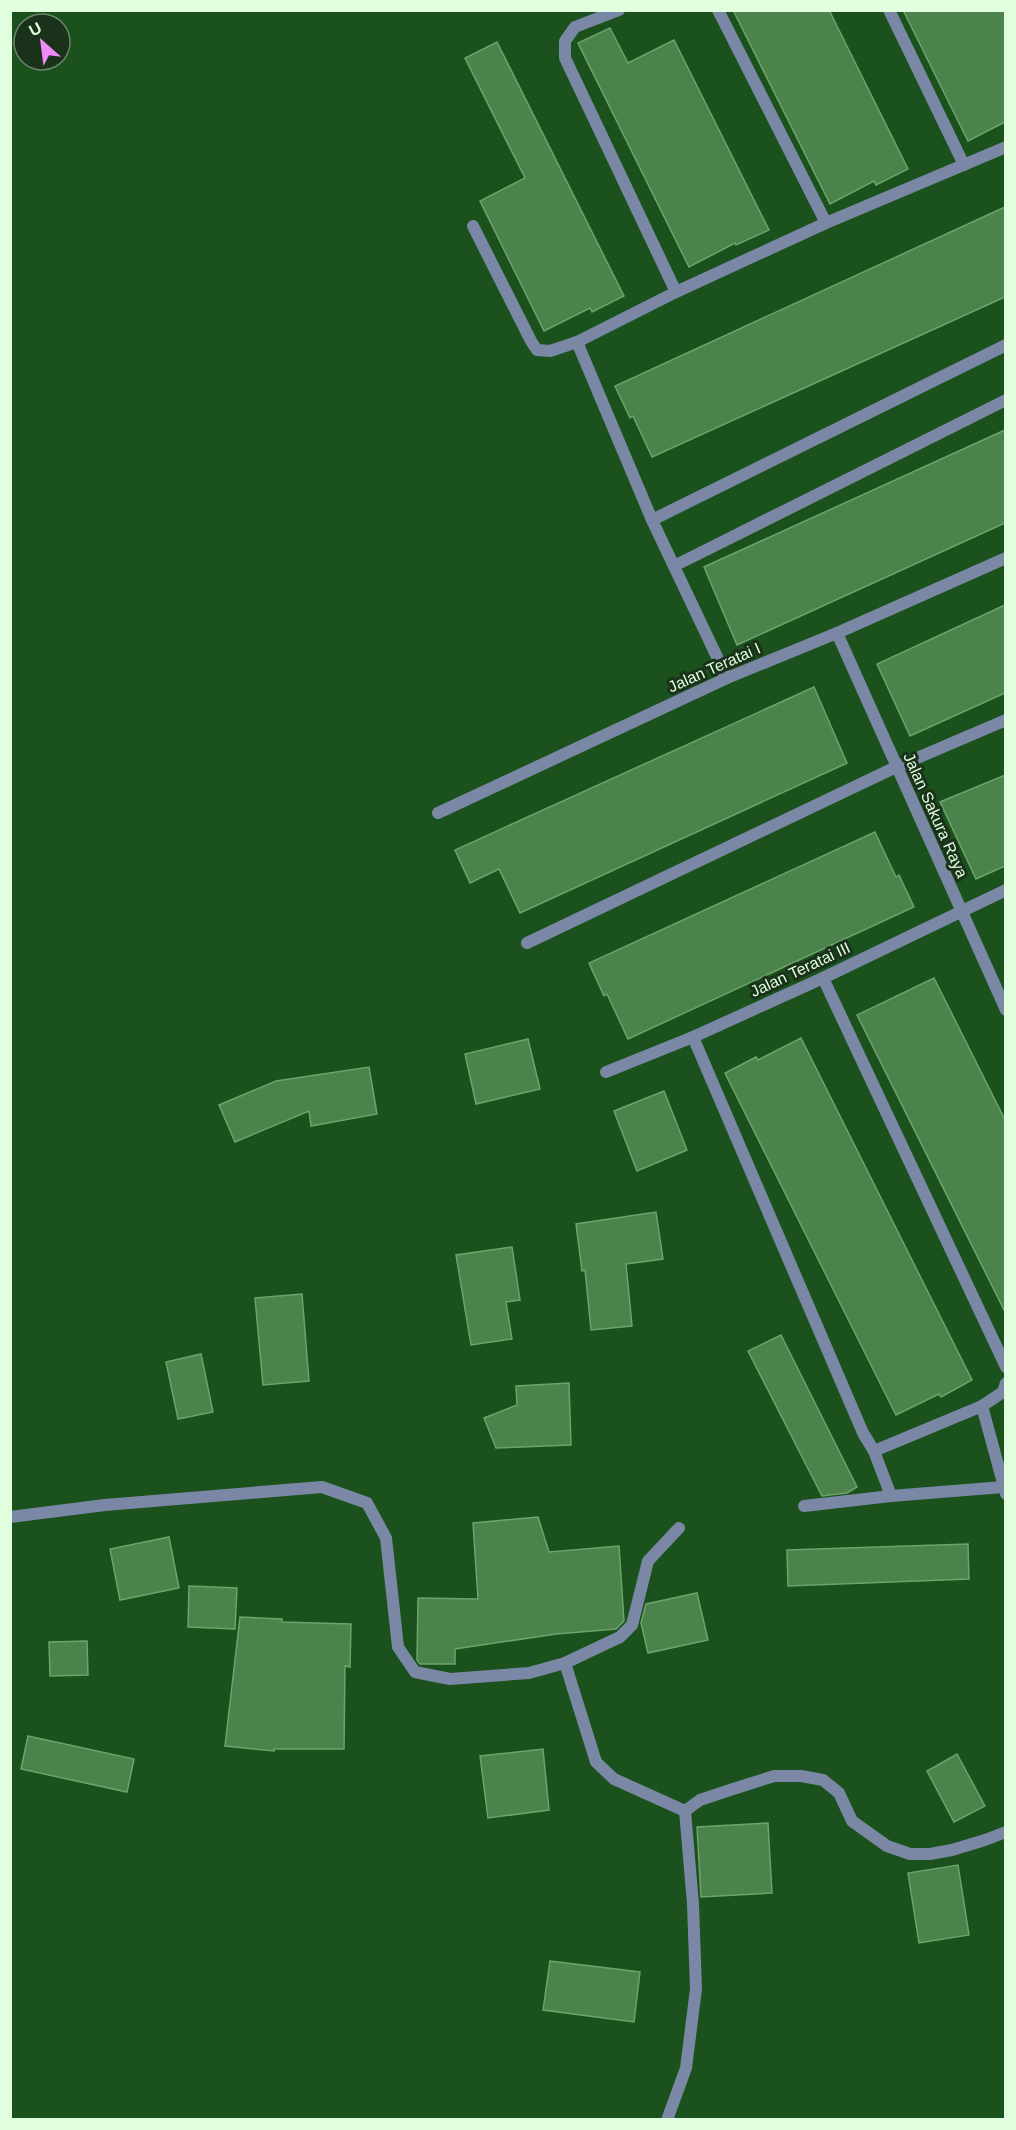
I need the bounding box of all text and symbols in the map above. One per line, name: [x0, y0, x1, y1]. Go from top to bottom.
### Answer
north arrow: [12, 12, 72, 72]
text: U: [26, 19, 44, 39]
street label: Jalan Teratai I: [665, 639, 763, 695]
street label: Jalan Sakura Raya: [900, 750, 971, 881]
street label: Jalan Teratai III: [748, 939, 853, 1000]

